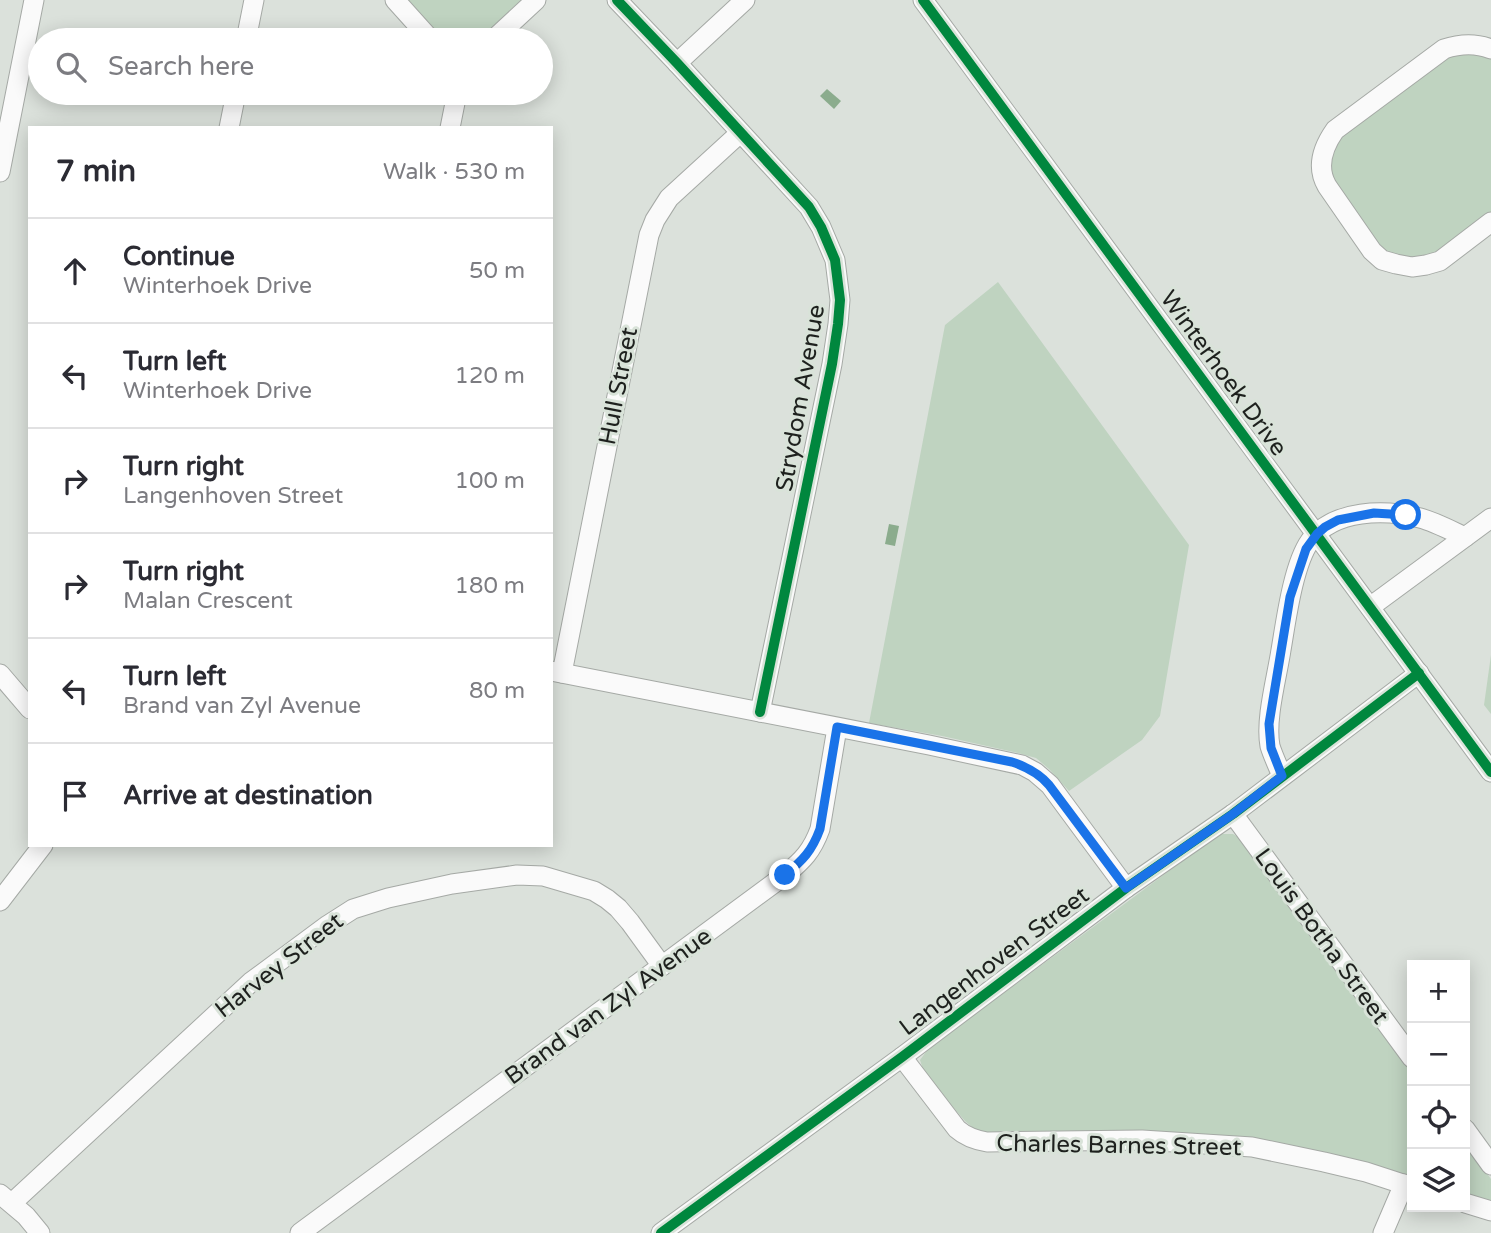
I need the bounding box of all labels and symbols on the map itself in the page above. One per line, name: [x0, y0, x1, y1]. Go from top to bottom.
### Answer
street label: Winterhoek Drive: [1154, 285, 1293, 462]
street label: Strydom Avenue: [770, 302, 831, 494]
street label: Hull Street: [593, 325, 644, 447]
route start: [1390, 499, 1421, 530]
street label: Louis Botha Street: [1248, 843, 1395, 1030]
route end: [769, 859, 800, 890]
street label: Langenhoven Street: [894, 881, 1095, 1042]
street label: Harvey Street: [209, 906, 349, 1024]
street label: Brand van Zyl Avenue: [499, 922, 717, 1091]
street label: Charles Barnes Street: [996, 1129, 1242, 1162]

